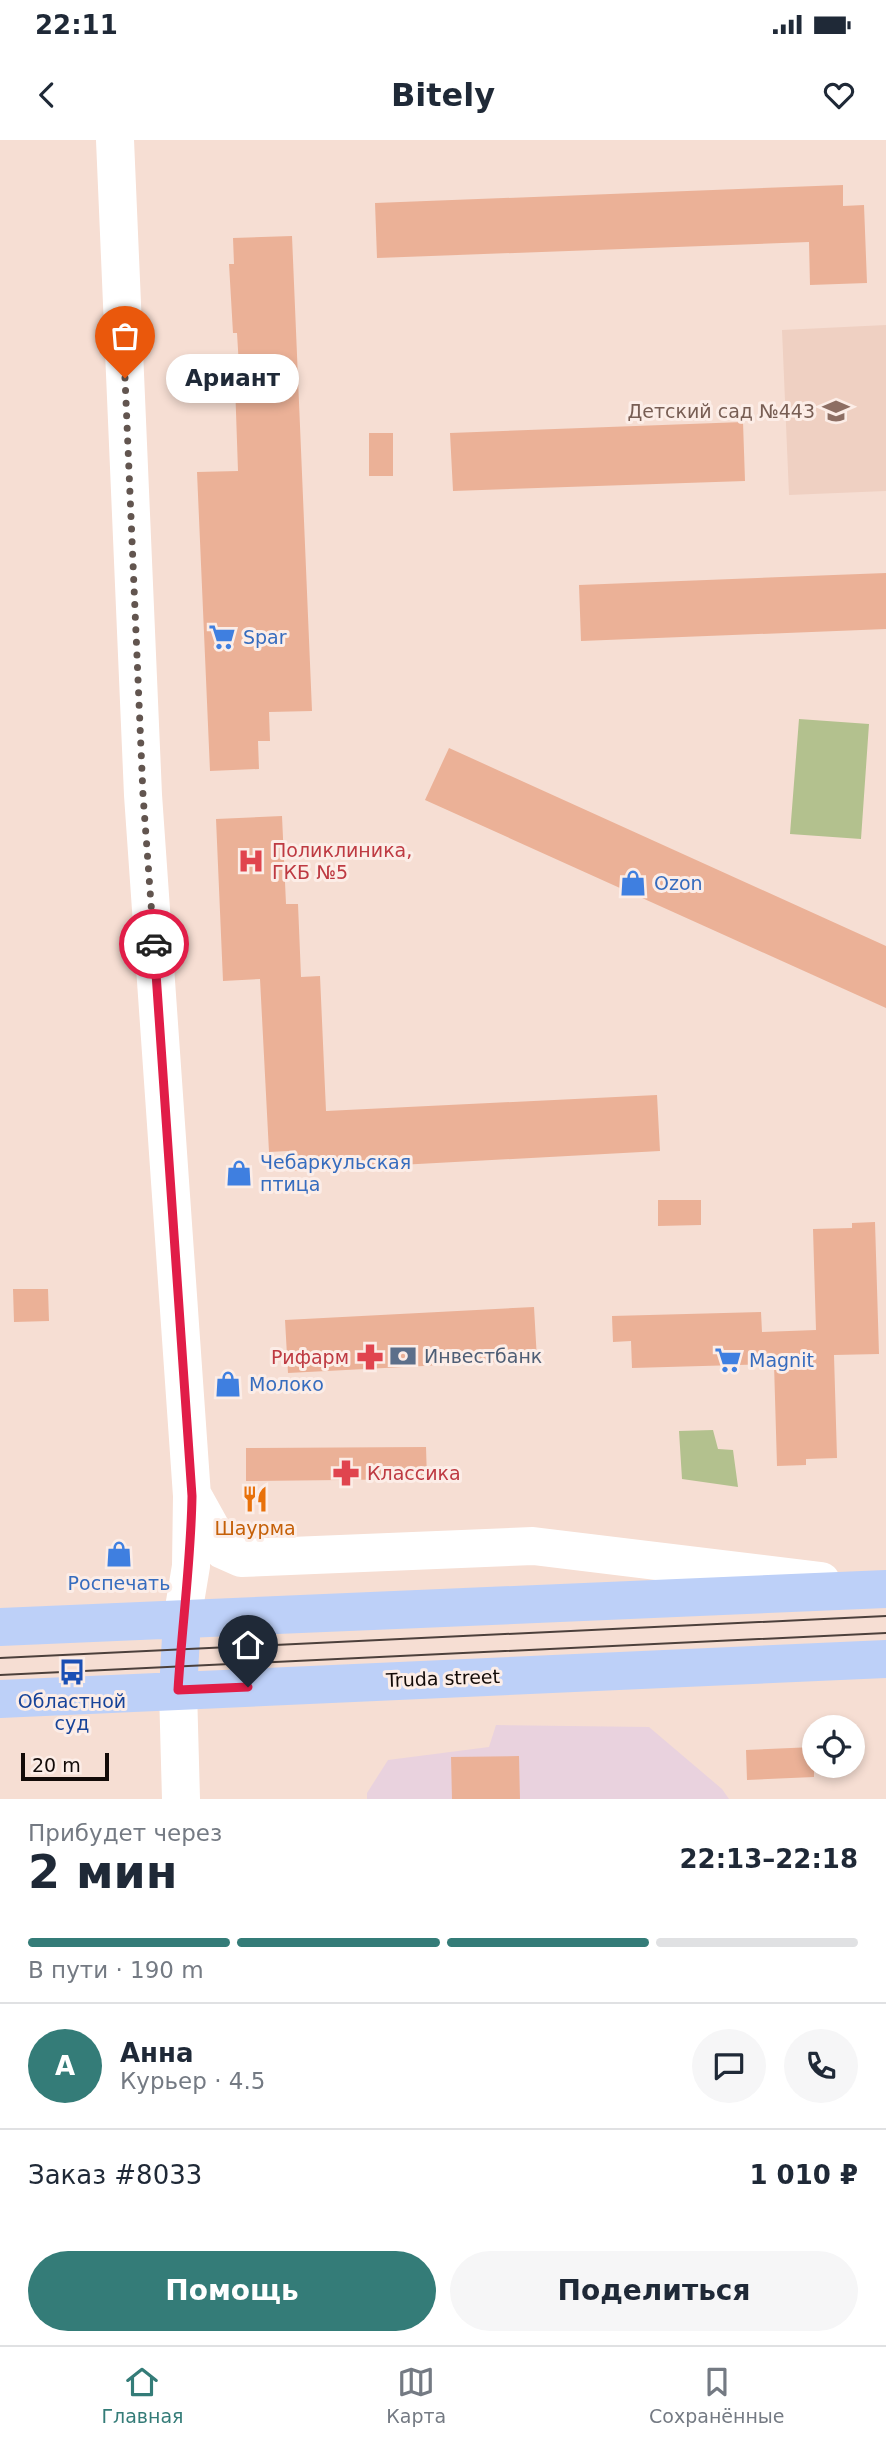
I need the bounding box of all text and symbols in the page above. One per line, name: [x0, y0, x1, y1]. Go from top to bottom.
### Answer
text: 22:11: [35, 10, 118, 40]
icon: back: [28, 76, 66, 114]
text: Bitely: [391, 76, 495, 114]
icon: heart: [820, 76, 858, 114]
pin: [95, 306, 155, 378]
icon: bag: [106, 317, 144, 355]
callout: Ариант: [167, 354, 300, 402]
text: Ариант: [185, 365, 280, 391]
school or university icon: Детский сад №443: [821, 396, 851, 426]
place label: Детский сад №443: [627, 400, 815, 422]
supermarket icon: Spar: [207, 622, 237, 652]
place label: Spar: [243, 626, 287, 648]
place label: Поликлиника, ГКБ №5: [272, 839, 412, 883]
hospital icon: Поликлиника, ГКБ №5: [236, 846, 266, 876]
shop icon: Ozon: [618, 868, 648, 898]
place label: Ozon: [654, 872, 703, 894]
courier: [119, 909, 189, 979]
icon: car: [135, 925, 173, 963]
place label: Чебаркульская птица: [260, 1151, 411, 1195]
shop icon: Чебаркульская птица: [224, 1158, 254, 1188]
bank icon: Инвестбанк: [388, 1341, 418, 1371]
pharmacy icon: Рифарм: [355, 1342, 385, 1372]
place label: Инвестбанк: [424, 1345, 542, 1367]
supermarket icon: Magnit: [713, 1345, 743, 1375]
place label: Рифарм: [271, 1346, 349, 1368]
place label: Magnit: [749, 1349, 814, 1371]
shop icon: Молоко: [213, 1369, 243, 1399]
place label: Молоко: [249, 1373, 324, 1395]
pharmacy icon: Классика: [331, 1458, 361, 1488]
place label: Классика: [367, 1462, 461, 1484]
restaurant icon: Шаурма: [240, 1484, 270, 1514]
place label: Шаурма: [214, 1517, 296, 1539]
shop icon: Роспечать: [104, 1539, 134, 1569]
place label: Роспечать: [68, 1572, 170, 1594]
pin: [218, 1615, 278, 1687]
icon: home: [229, 1626, 267, 1664]
bus stop icon: Областной суд: [57, 1657, 87, 1687]
street label: Truda street: [385, 1665, 500, 1691]
place label: Областной суд: [18, 1690, 126, 1734]
map controls: [802, 1715, 865, 1778]
button: locate: [802, 1715, 865, 1778]
scale bar: [21, 1750, 108, 1782]
text: 20 m: [32, 1754, 81, 1776]
text: Прибудет через: [28, 1820, 222, 1846]
text: 22:13–22:18: [679, 1844, 858, 1874]
text: 2 мин: [28, 1845, 178, 1899]
text: В пути · 190 m: [28, 1957, 204, 1983]
button: chat: [692, 2029, 766, 2103]
button: phone: [784, 2029, 858, 2103]
text: Анна: [120, 2038, 194, 2068]
text: А: [55, 2051, 75, 2081]
text: Курьер · 4.5: [120, 2068, 265, 2094]
text: Заказ #8033: [28, 2160, 202, 2190]
text: 1 010 ₽: [749, 2160, 858, 2190]
button: Помощь: [28, 2251, 436, 2331]
button: Поделиться: [450, 2251, 858, 2331]
tab: Главная: [101, 2363, 183, 2427]
tab: Карта: [386, 2363, 446, 2427]
tab: Сохранённые: [649, 2363, 785, 2427]

